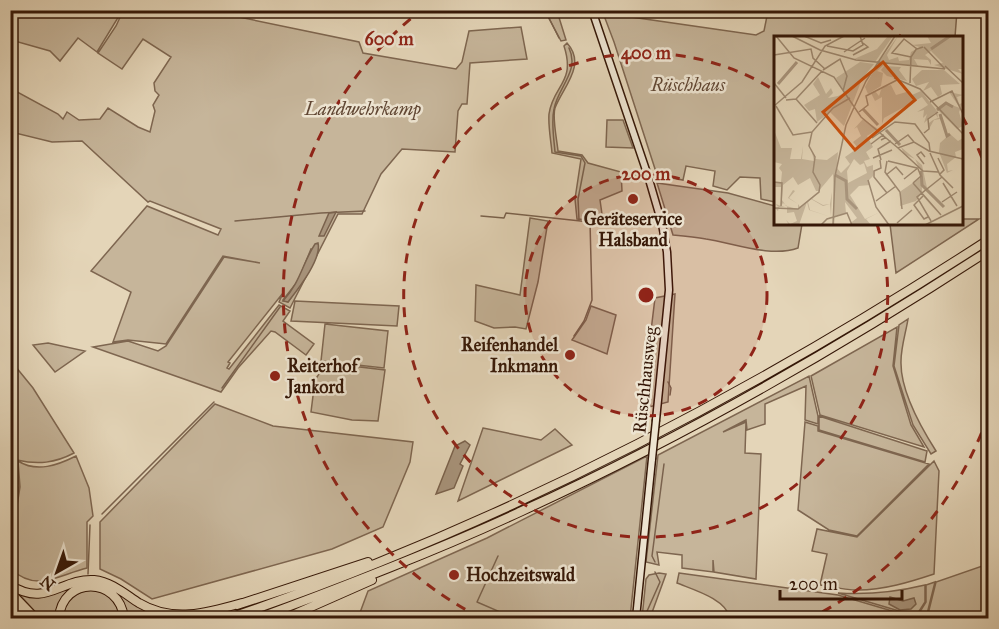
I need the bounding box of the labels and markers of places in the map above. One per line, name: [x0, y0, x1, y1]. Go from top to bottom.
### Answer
marker: Geräteservice Halsband: [626, 192, 640, 206]
place label: Geräteservice Halsband: [584, 208, 683, 251]
centre of rings: [636, 285, 656, 305]
place label: Reifenhandel Inkmann: [461, 334, 559, 377]
marker: Reifenhandel Inkmann: [563, 348, 577, 362]
place label: Reiterhof Jankord: [285, 355, 360, 399]
marker: Reiterhof Jankord: [268, 369, 282, 383]
place label: Hochzeitswald: [466, 564, 576, 586]
marker: Hochzeitswald: [447, 568, 461, 582]

